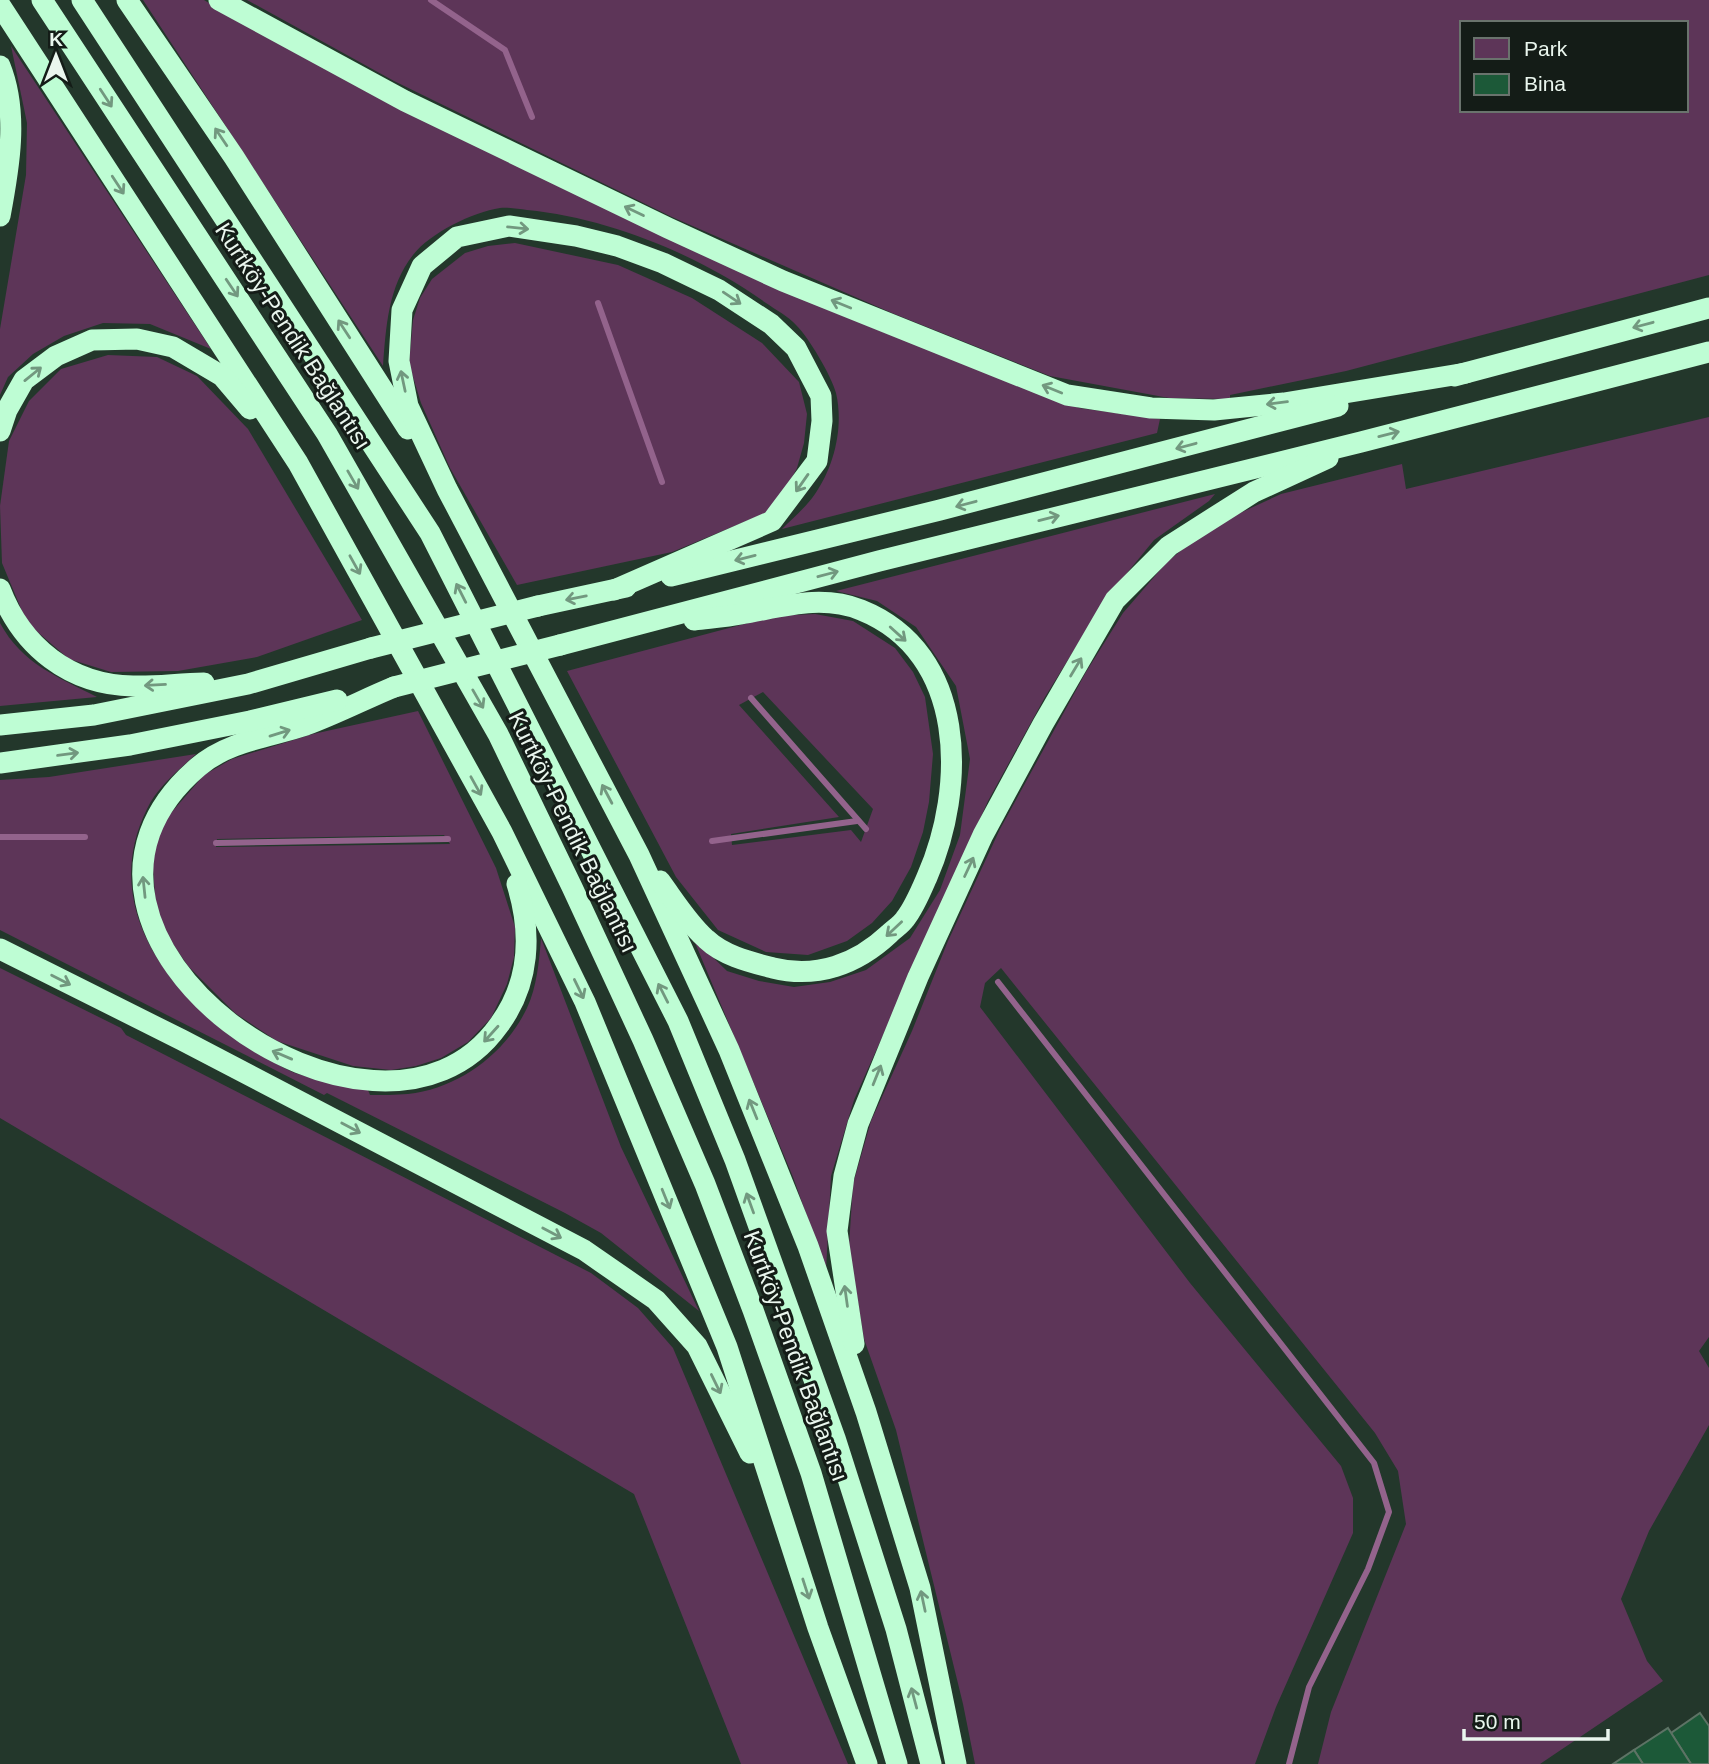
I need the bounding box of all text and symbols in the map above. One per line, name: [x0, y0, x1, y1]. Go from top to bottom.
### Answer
north arrow: [21, 21, 91, 91]
legend: [1460, 21, 1688, 112]
text: K: [49, 29, 63, 50]
text: Park: [1524, 37, 1568, 60]
text: Bina: [1524, 72, 1566, 95]
one-way arrow: [99, 88, 114, 107]
one-way arrow: [214, 128, 228, 147]
one-way arrow: [111, 175, 125, 194]
one-way arrow: [624, 204, 645, 217]
street label: Kurtköy-Pendik Bağlantısı: [210, 218, 376, 454]
one-way arrow: [506, 222, 529, 235]
one-way arrow: [225, 277, 239, 297]
one-way arrow: [722, 291, 741, 306]
one-way arrow: [831, 297, 853, 310]
one-way arrow: [336, 319, 350, 339]
one-way arrow: [1632, 320, 1654, 333]
one-way arrow: [24, 366, 42, 381]
one-way arrow: [395, 370, 409, 393]
one-way arrow: [1042, 381, 1064, 394]
one-way arrow: [1266, 397, 1289, 410]
one-way arrow: [1377, 427, 1399, 440]
one-way arrow: [1175, 440, 1198, 453]
one-way arrow: [346, 470, 360, 490]
one-way arrow: [795, 473, 809, 492]
one-way arrow: [955, 498, 977, 511]
one-way arrow: [1037, 511, 1059, 524]
one-way arrow: [734, 552, 757, 565]
one-way arrow: [348, 555, 362, 575]
one-way arrow: [816, 567, 839, 580]
one-way arrow: [453, 583, 467, 604]
one-way arrow: [565, 591, 588, 605]
one-way arrow: [889, 626, 907, 642]
one-way arrow: [1070, 657, 1084, 677]
one-way arrow: [144, 678, 167, 691]
one-way arrow: [472, 688, 485, 709]
street label: Kurtköy-Pendik Bağlantısı: [503, 707, 643, 957]
one-way arrow: [269, 725, 291, 738]
one-way arrow: [56, 747, 78, 760]
one-way arrow: [470, 775, 484, 796]
one-way arrow: [600, 784, 613, 805]
one-way arrow: [962, 857, 976, 878]
one-way arrow: [137, 876, 150, 899]
one-way arrow: [886, 921, 903, 938]
one-way arrow: [50, 973, 71, 987]
one-way arrow: [572, 978, 586, 999]
one-way arrow: [656, 983, 670, 1004]
one-way arrow: [483, 1025, 500, 1042]
one-way arrow: [272, 1048, 294, 1061]
one-way arrow: [872, 1065, 885, 1087]
one-way arrow: [745, 1098, 758, 1120]
one-way arrow: [340, 1122, 361, 1136]
one-way arrow: [660, 1188, 673, 1209]
one-way arrow: [743, 1193, 755, 1215]
one-way arrow: [542, 1227, 562, 1241]
street label: Kurtköy-Pendik Bağlantısı: [739, 1227, 853, 1485]
one-way arrow: [839, 1285, 852, 1308]
one-way arrow: [710, 1373, 724, 1394]
one-way arrow: [800, 1577, 813, 1599]
one-way arrow: [915, 1590, 929, 1613]
one-way arrow: [907, 1687, 920, 1710]
scale bar: [1464, 1698, 1608, 1742]
text: 50 m: [1474, 1710, 1521, 1733]

